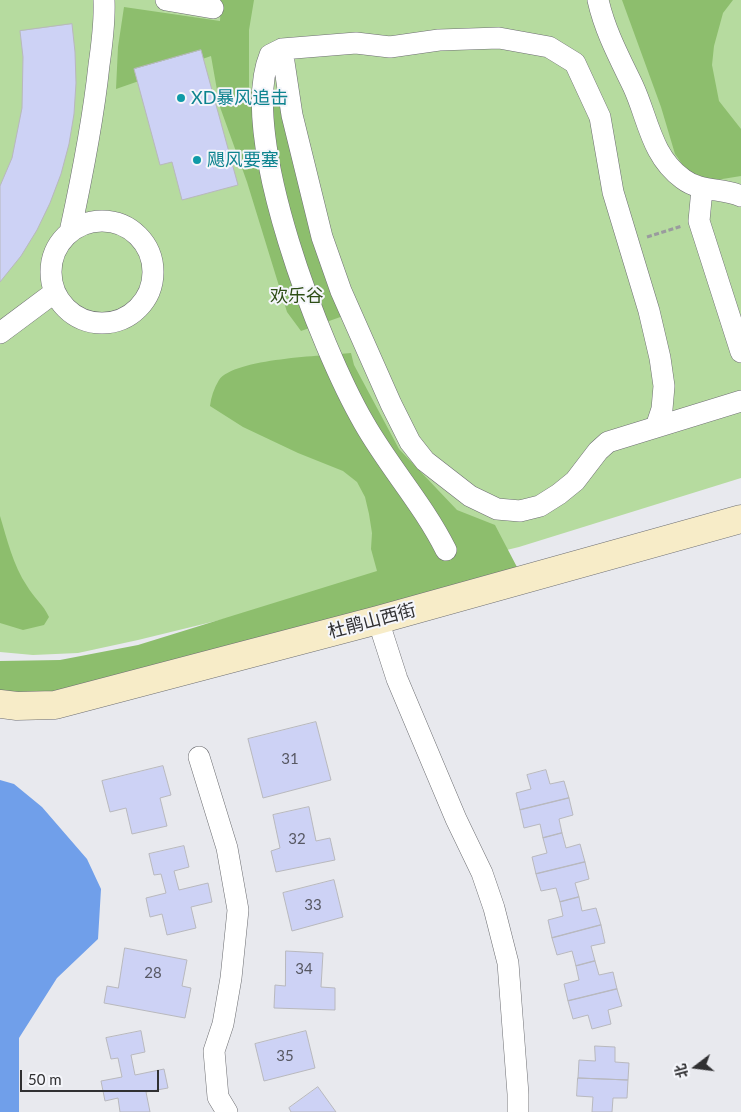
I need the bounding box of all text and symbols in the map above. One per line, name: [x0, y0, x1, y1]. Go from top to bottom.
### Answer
place label: XD暴风追击: [191, 87, 288, 109]
marker: XD暴风追击: [175, 92, 187, 104]
place label: 飓风要塞: [207, 149, 279, 171]
marker: 飓风要塞: [191, 154, 203, 166]
park label: 欢乐谷: [270, 285, 324, 307]
street label: 杜鹃山西街: [326, 599, 418, 643]
house number: 31: [281, 750, 299, 768]
house number: 32: [288, 830, 306, 848]
house number: 33: [304, 896, 322, 914]
house number: 34: [295, 960, 313, 978]
house number: 28: [144, 964, 162, 982]
north arrow: [671, 1042, 721, 1092]
house number: 35: [276, 1047, 294, 1065]
scale bar: [22, 1060, 161, 1092]
text: 北: [671, 1062, 691, 1080]
text: 50 m: [28, 1070, 62, 1088]

